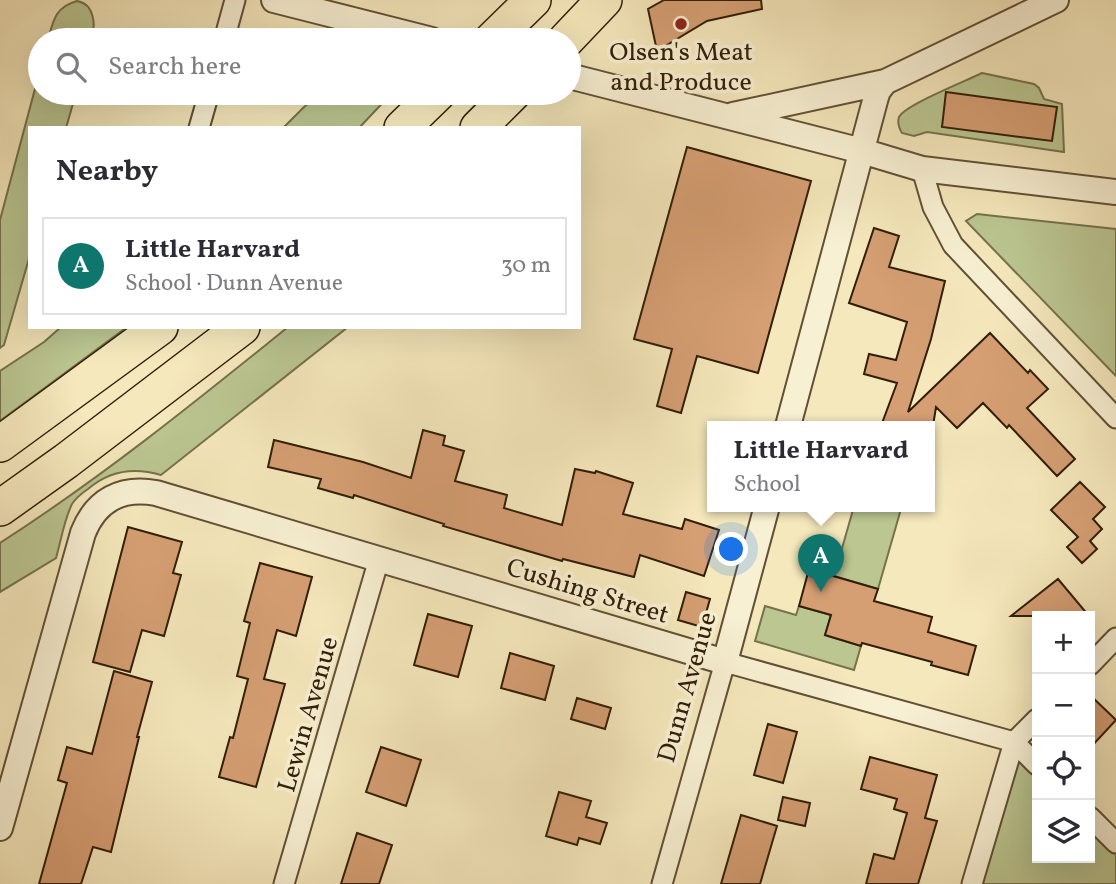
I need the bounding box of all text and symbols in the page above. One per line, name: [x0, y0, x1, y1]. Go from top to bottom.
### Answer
marker: Olsen's Meat and Produce: [673, 16, 689, 32]
search box: [28, 28, 581, 105]
place label: Olsen's Meat and Produce: [609, 35, 753, 101]
icon: search: [52, 48, 90, 86]
text: Search here: [108, 49, 241, 85]
text: Nearby: [56, 151, 158, 193]
text: Little Harvard: [125, 232, 300, 268]
text: A: [73, 250, 89, 282]
text: 30 m: [501, 250, 551, 282]
text: School · Dunn Avenue: [125, 268, 343, 300]
popup: [707, 421, 935, 512]
text: Little Harvard: [734, 433, 908, 469]
text: School: [734, 469, 801, 501]
your location: [714, 532, 748, 566]
pin: A: [798, 534, 844, 592]
street label: Cushing Street: [502, 550, 673, 634]
street label: Dunn Avenue: [649, 608, 727, 767]
map controls: [1032, 611, 1095, 863]
button: +: [1032, 611, 1095, 674]
street label: Lewin Avenue: [270, 633, 348, 797]
button: −: [1032, 674, 1095, 737]
button: locate: [1032, 737, 1095, 800]
button: layers: [1032, 800, 1095, 863]

